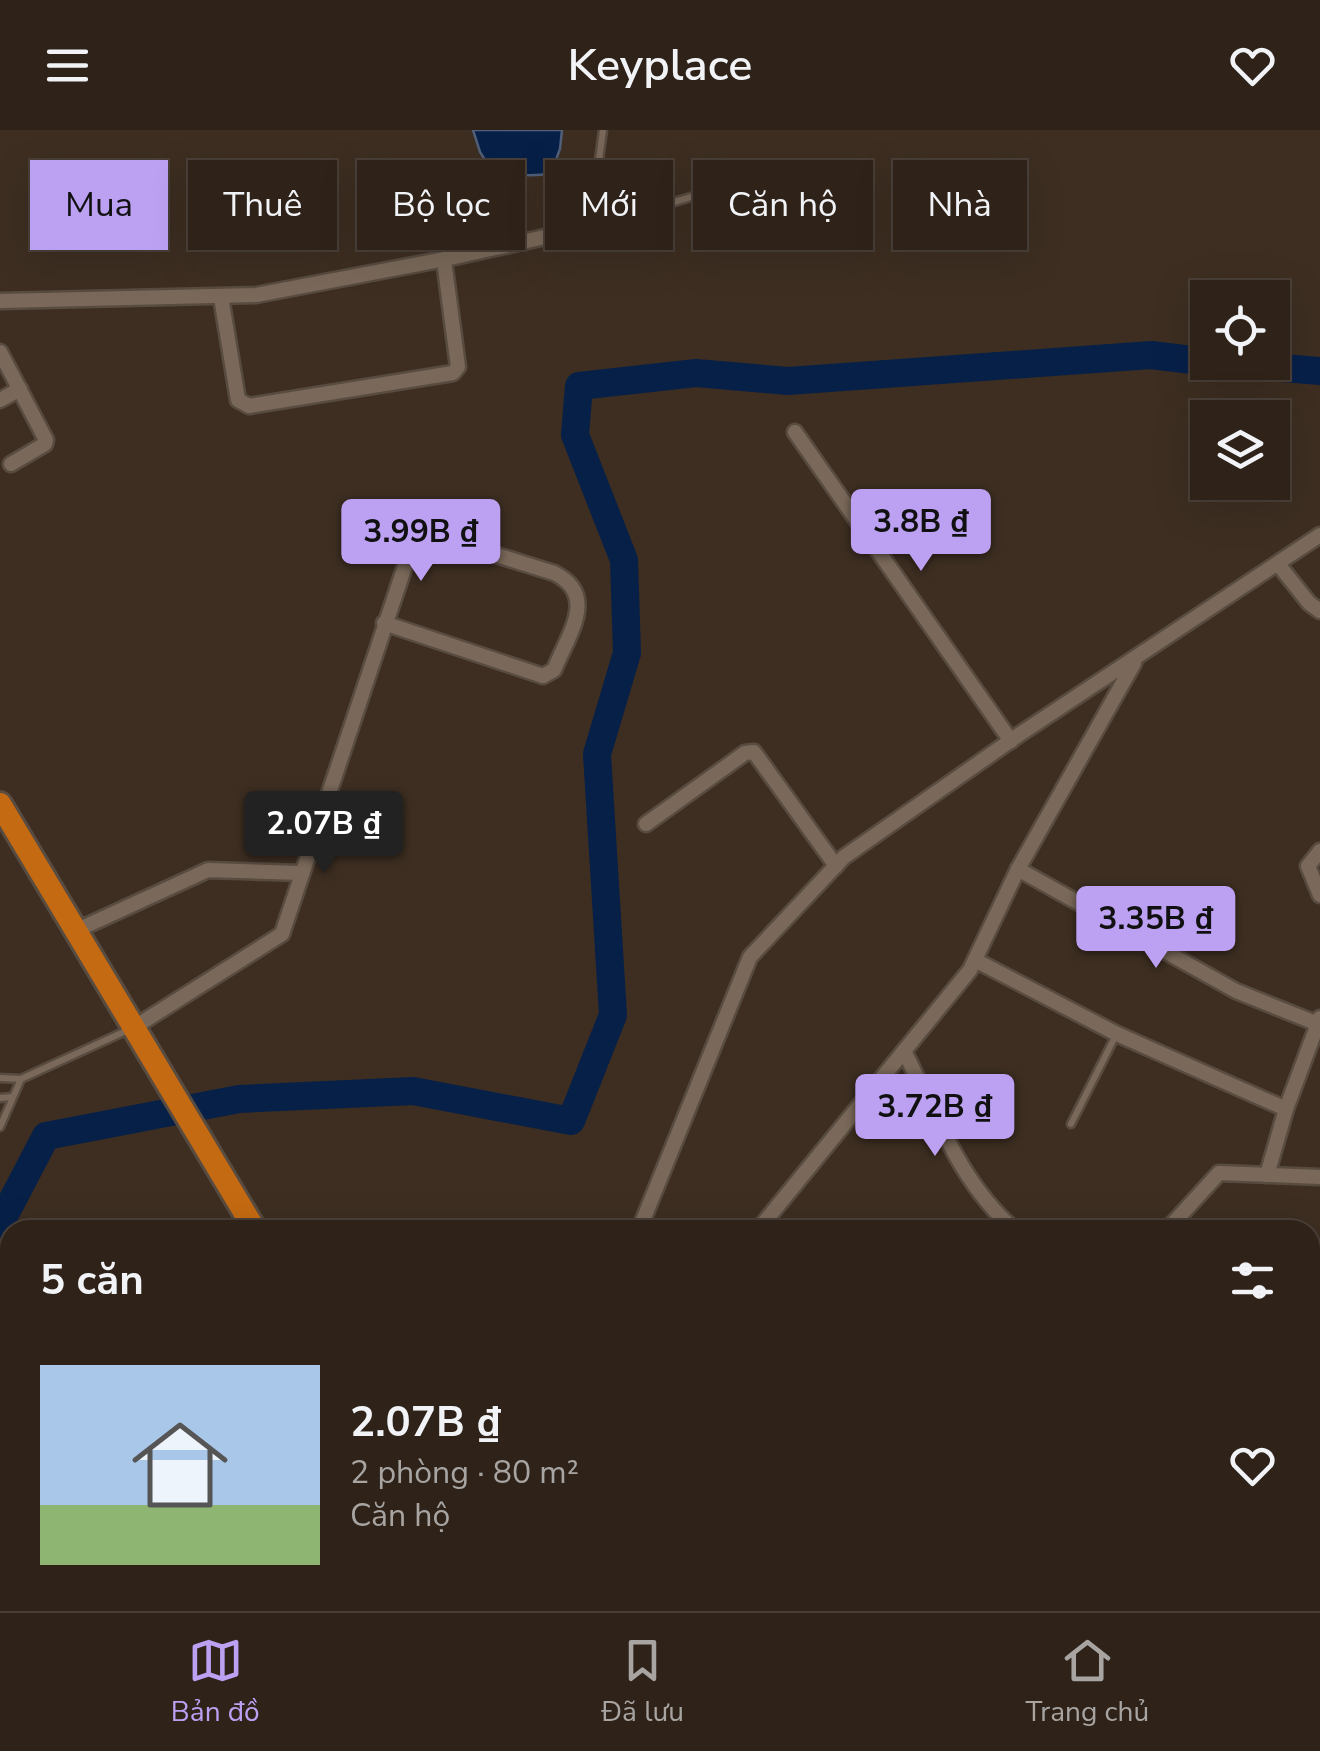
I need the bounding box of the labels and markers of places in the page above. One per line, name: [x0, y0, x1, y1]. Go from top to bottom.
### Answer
pin: 3.8B ₫: [840, 489, 1002, 574]
pin: 3.99B ₫: [329, 499, 513, 584]
pin: 2.07B ₫: [232, 791, 416, 876]
pin: 3.35B ₫: [1064, 886, 1248, 971]
pin: 3.72B ₫: [843, 1074, 1027, 1159]

